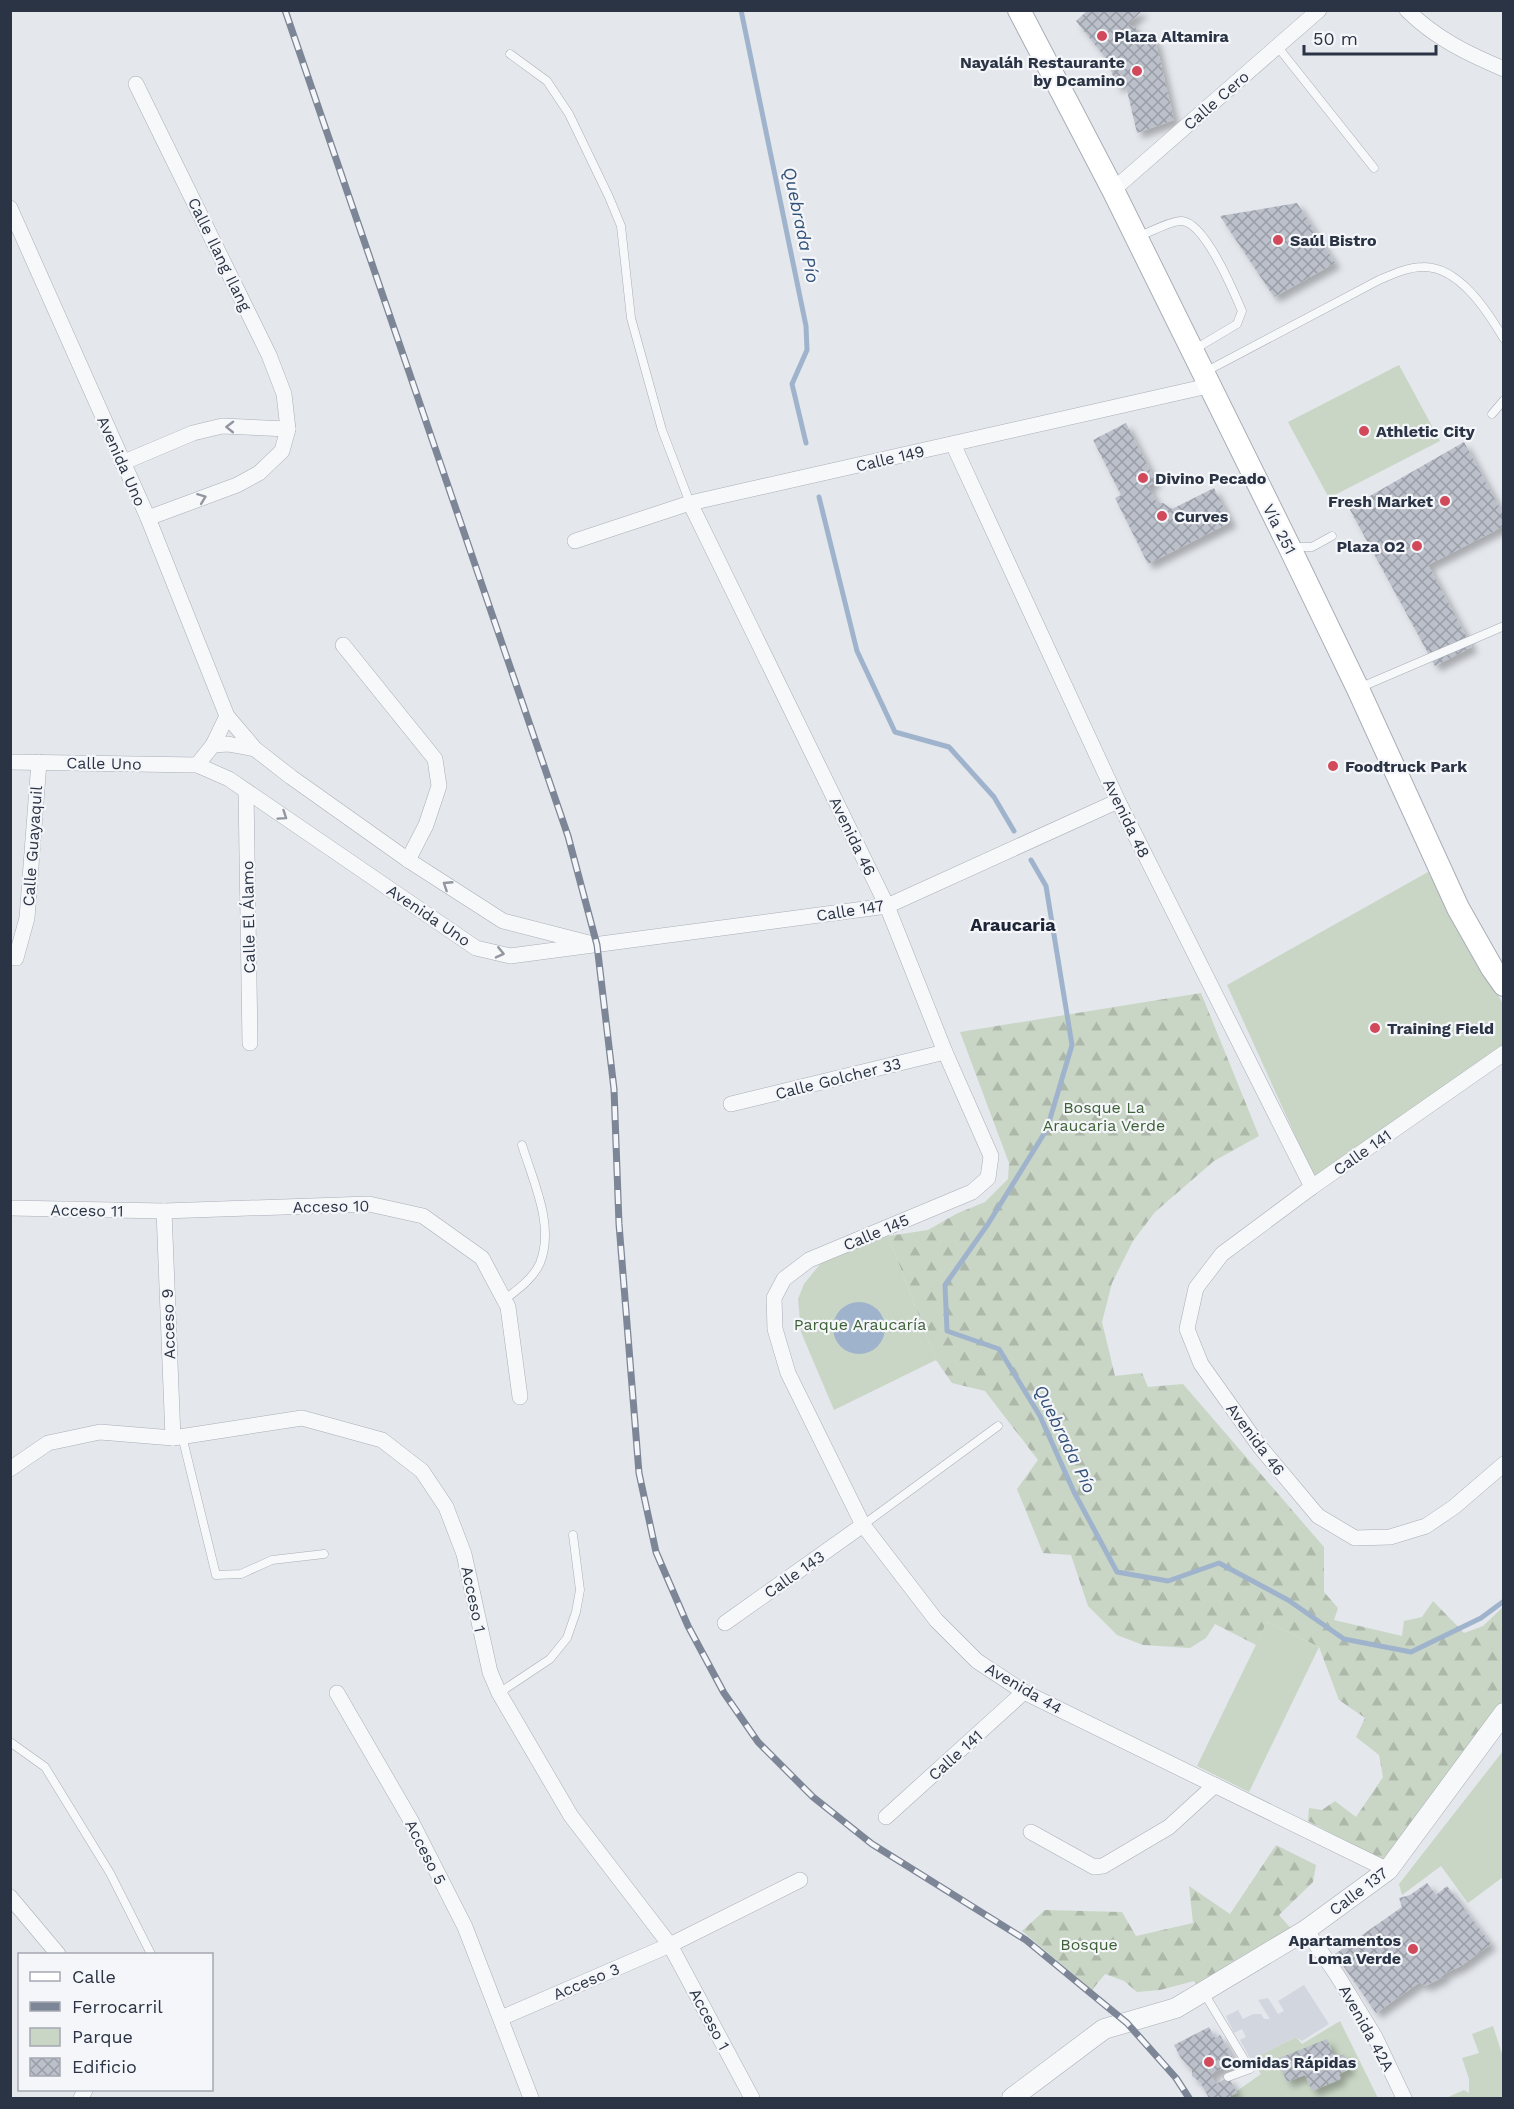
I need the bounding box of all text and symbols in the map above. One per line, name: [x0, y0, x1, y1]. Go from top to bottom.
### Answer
scale bar: [1304, 18, 1436, 56]
place label: Plaza Altamira: [1114, 27, 1230, 46]
text: 50 m: [1313, 28, 1358, 49]
marker: Plaza Altamira: [1095, 29, 1109, 43]
place label: Nayaláh Restaurante by Dcamino: [960, 53, 1125, 90]
marker: Nayaláh Restaurante by Dcamino: [1130, 64, 1144, 78]
street label: Calle Cero: [1180, 67, 1253, 134]
water label: Quebrada Pío: [779, 165, 824, 285]
street label: Calle Ilang Ilang: [184, 194, 255, 315]
place label: Saúl Bistro: [1290, 231, 1377, 250]
marker: Saúl Bistro: [1271, 233, 1285, 247]
street label: Avenida Uno: [93, 413, 150, 509]
one-way arrow: [225, 421, 234, 433]
place label: Athletic City: [1376, 422, 1476, 441]
marker: Athletic City: [1357, 424, 1371, 438]
street label: Calle 149: [854, 441, 926, 476]
place label: Divino Pecado: [1155, 469, 1267, 488]
marker: Divino Pecado: [1136, 471, 1150, 485]
place label: Fresh Market: [1328, 492, 1433, 511]
one-way arrow: [196, 493, 207, 505]
marker: Fresh Market: [1438, 494, 1452, 508]
street label: Vía 251: [1259, 501, 1300, 557]
place label: Curves: [1174, 507, 1229, 526]
marker: Curves: [1155, 509, 1169, 523]
place label: Plaza O2: [1336, 537, 1405, 556]
marker: Plaza O2: [1410, 539, 1424, 553]
street label: Calle Uno: [66, 753, 142, 774]
place label: Foodtruck Park: [1345, 757, 1467, 776]
marker: Foodtruck Park: [1326, 759, 1340, 773]
street label: Avenida 48: [1099, 776, 1154, 861]
street label: Calle Guayaquil: [19, 785, 46, 907]
street label: Avenida 46: [825, 794, 880, 879]
one-way arrow: [276, 809, 287, 820]
street label: Calle El Álamo: [238, 860, 259, 974]
street label: Avenida Uno: [383, 881, 474, 950]
one-way arrow: [443, 881, 454, 892]
street label: Calle 147: [815, 896, 885, 925]
district label: Araucaria: [970, 914, 1056, 935]
one-way arrow: [495, 946, 505, 959]
place label: Training Field: [1387, 1019, 1494, 1038]
marker: Training Field: [1368, 1021, 1382, 1035]
street label: Calle Golcher 33: [773, 1054, 903, 1103]
park label: Bosque La Araucaria Verde: [1043, 1098, 1165, 1135]
street label: Calle 141: [1330, 1126, 1395, 1179]
street label: Acceso 10: [292, 1196, 370, 1217]
street label: Acceso 11: [50, 1200, 124, 1221]
street label: Calle 145: [840, 1210, 912, 1255]
street label: Acceso 9: [158, 1288, 179, 1360]
park label: Parque Araucaría: [794, 1315, 926, 1334]
water label: Quebrada Pío: [1030, 1381, 1101, 1496]
street label: Avenida 46: [1222, 1399, 1289, 1479]
street label: Calle 143: [760, 1547, 828, 1602]
street label: Acceso 1: [457, 1564, 490, 1634]
street label: Avenida 44: [982, 1659, 1066, 1718]
street label: Calle 141: [924, 1726, 986, 1785]
street label: Acceso 5: [401, 1817, 450, 1888]
street label: Calle 137: [1325, 1863, 1391, 1919]
place label: Apartamentos Loma Verde: [1289, 1931, 1401, 1968]
park label: Bosque: [1060, 1935, 1118, 1954]
marker: Apartamentos Loma Verde: [1406, 1942, 1420, 1956]
legend: [18, 1953, 213, 2091]
street label: Acceso 3: [550, 1959, 622, 2004]
text: Calle: [72, 1966, 116, 1987]
street label: Avenida 42A: [1335, 1982, 1398, 2075]
street label: Acceso 1: [685, 1985, 734, 2053]
text: Ferrocarril: [72, 1996, 163, 2017]
text: Parque: [72, 2026, 133, 2047]
place label: Comidas Rápidas: [1221, 2053, 1357, 2072]
marker: Comidas Rápidas: [1202, 2055, 1216, 2069]
text: Edificio: [72, 2056, 137, 2077]

